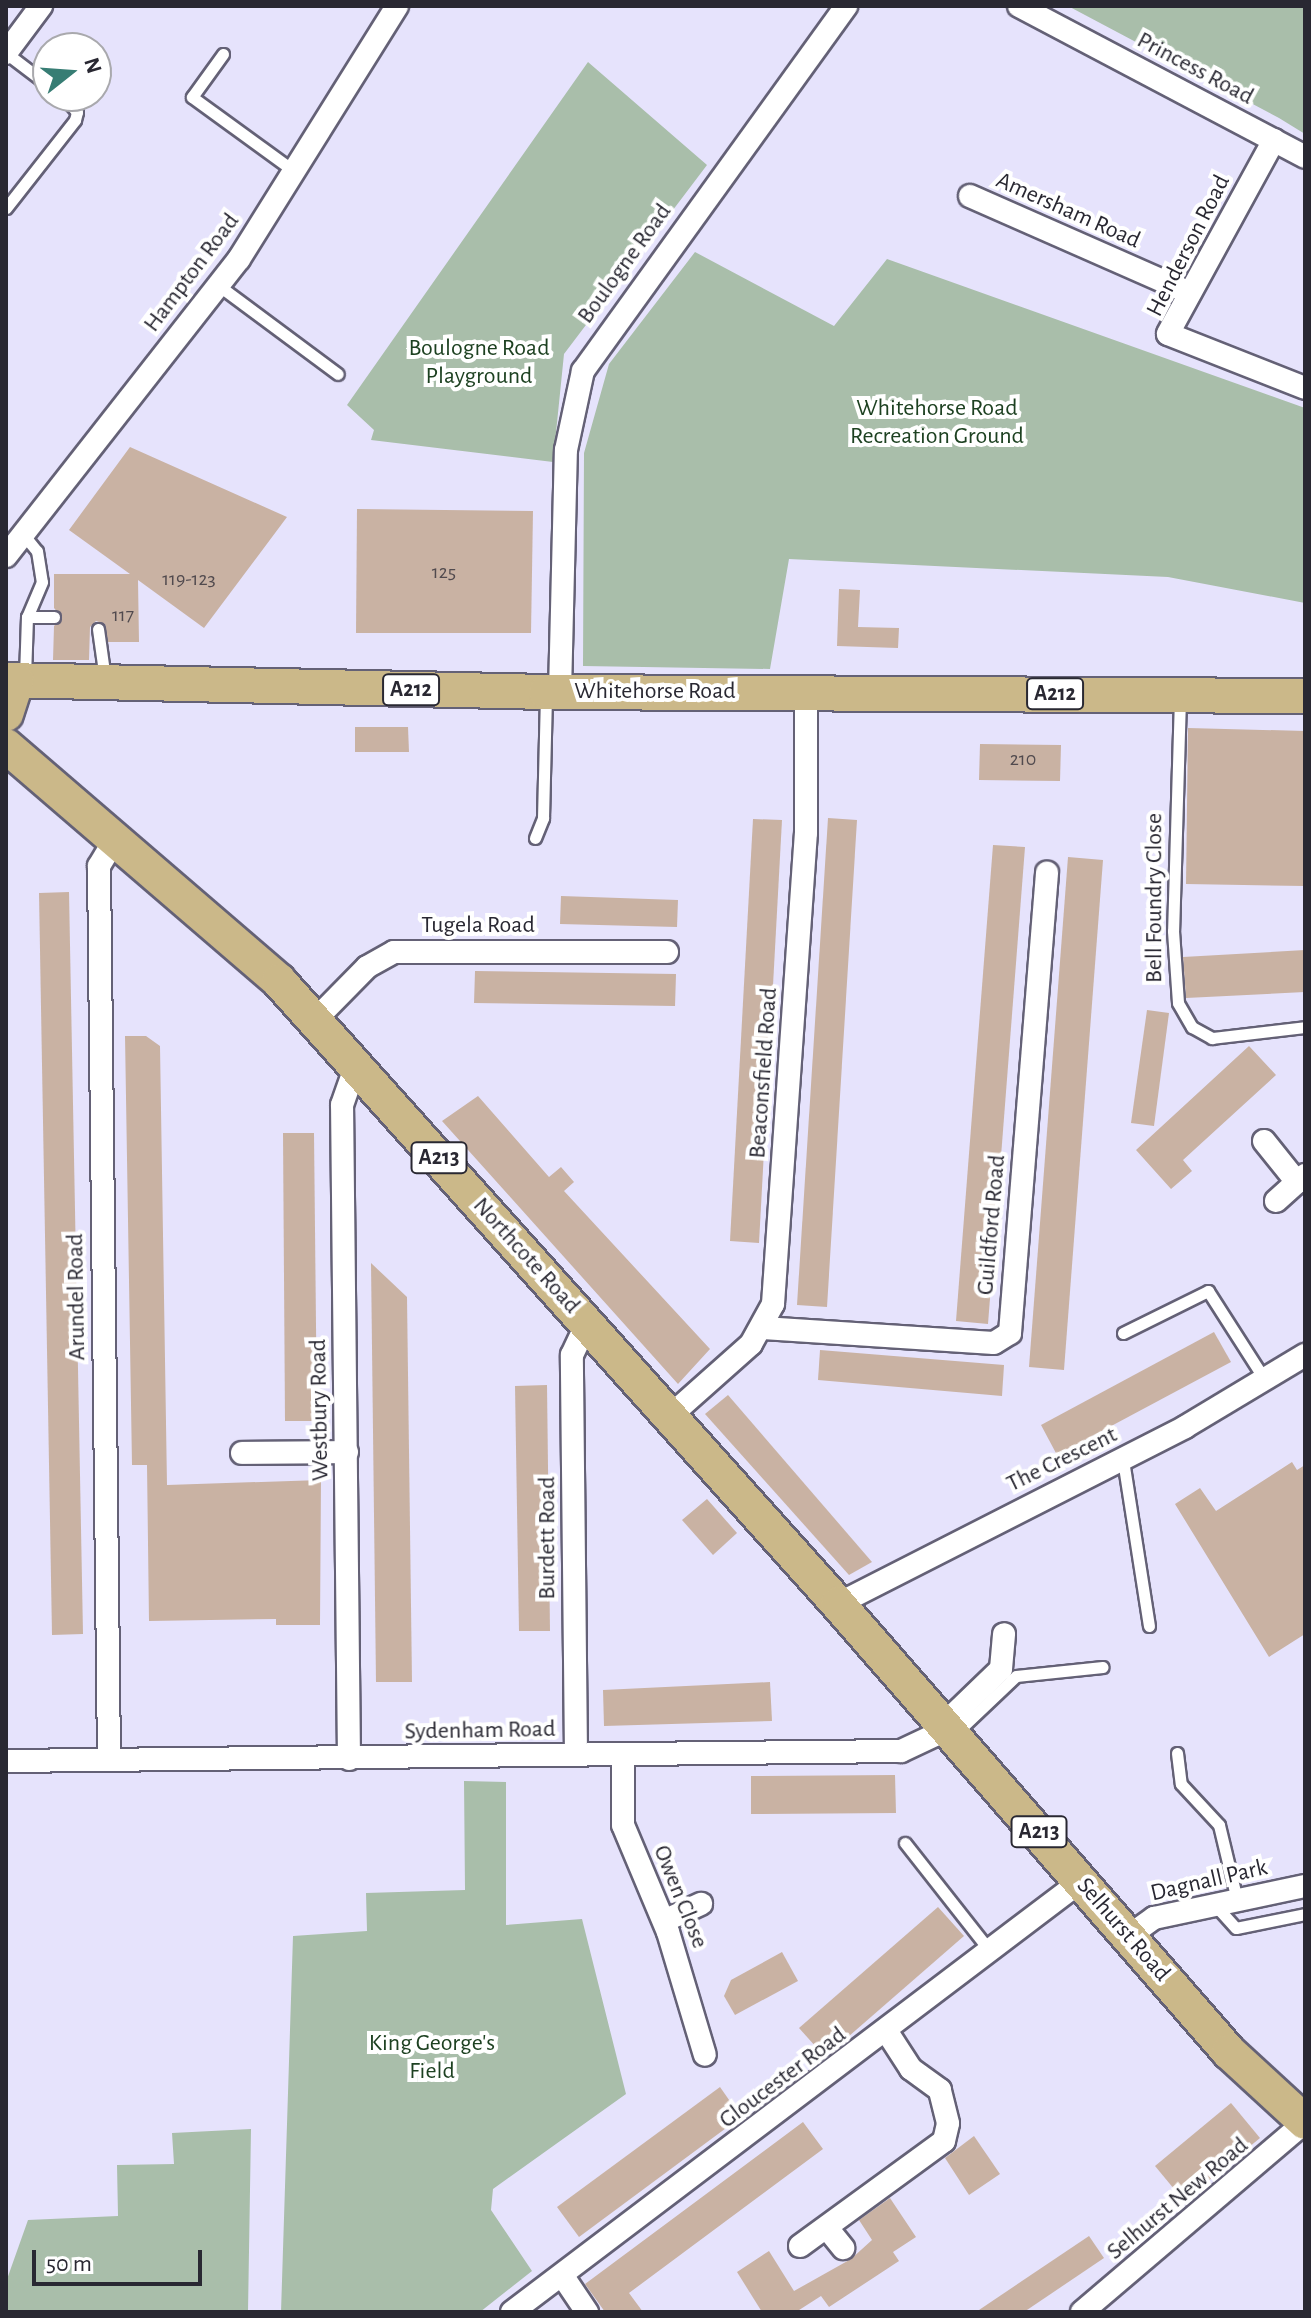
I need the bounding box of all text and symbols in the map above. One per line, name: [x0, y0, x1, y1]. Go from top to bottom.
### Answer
street label: Princess Road: [1132, 26, 1258, 112]
north arrow: [32, 32, 112, 112]
text: N: [80, 55, 106, 76]
street label: Amersham Road: [991, 166, 1145, 256]
street label: Henderson Road: [1141, 170, 1237, 322]
street label: Boulogne Road: [572, 198, 678, 330]
street label: Hampton Road: [138, 208, 246, 338]
park label: Boulogne Road Playground: [408, 335, 550, 391]
park label: Whitehorse Road Recreation Ground: [850, 395, 1024, 451]
house number: 125: [432, 560, 456, 584]
house number: 119-123: [162, 567, 216, 591]
house number: 117: [112, 603, 134, 627]
road number: A212: [381, 672, 441, 708]
road number: A212: [1025, 676, 1085, 712]
street label: Whitehorse Road: [574, 678, 736, 706]
house number: 210: [1010, 747, 1036, 771]
street label: Bell Foundry Close: [1141, 813, 1169, 983]
street label: Tugela Road: [421, 912, 535, 940]
street label: Beaconsfield Road: [744, 987, 784, 1159]
road number: A213: [409, 1140, 469, 1176]
street label: Guildford Road: [972, 1154, 1012, 1296]
street label: Northcote Road: [466, 1192, 586, 1320]
street label: Arundel Road: [61, 1233, 93, 1361]
street label: Westbury Road: [304, 1339, 336, 1481]
street label: The Crescent: [1002, 1421, 1122, 1499]
street label: Burdett Road: [534, 1476, 562, 1600]
street label: Sydenham Road: [404, 1715, 556, 1747]
road number: A213: [1009, 1814, 1069, 1850]
street label: Owen Close: [646, 1841, 714, 1953]
street label: Dagnall Park: [1148, 1854, 1270, 1908]
street label: Selhurst Road: [1070, 1872, 1176, 1988]
street label: Gloucester Road: [714, 2021, 852, 2135]
park label: King George's Field: [369, 2030, 495, 2086]
street label: Selhurst New Road: [1102, 2132, 1254, 2266]
scale bar: [36, 2234, 206, 2284]
text: 50 m: [46, 2252, 92, 2276]

